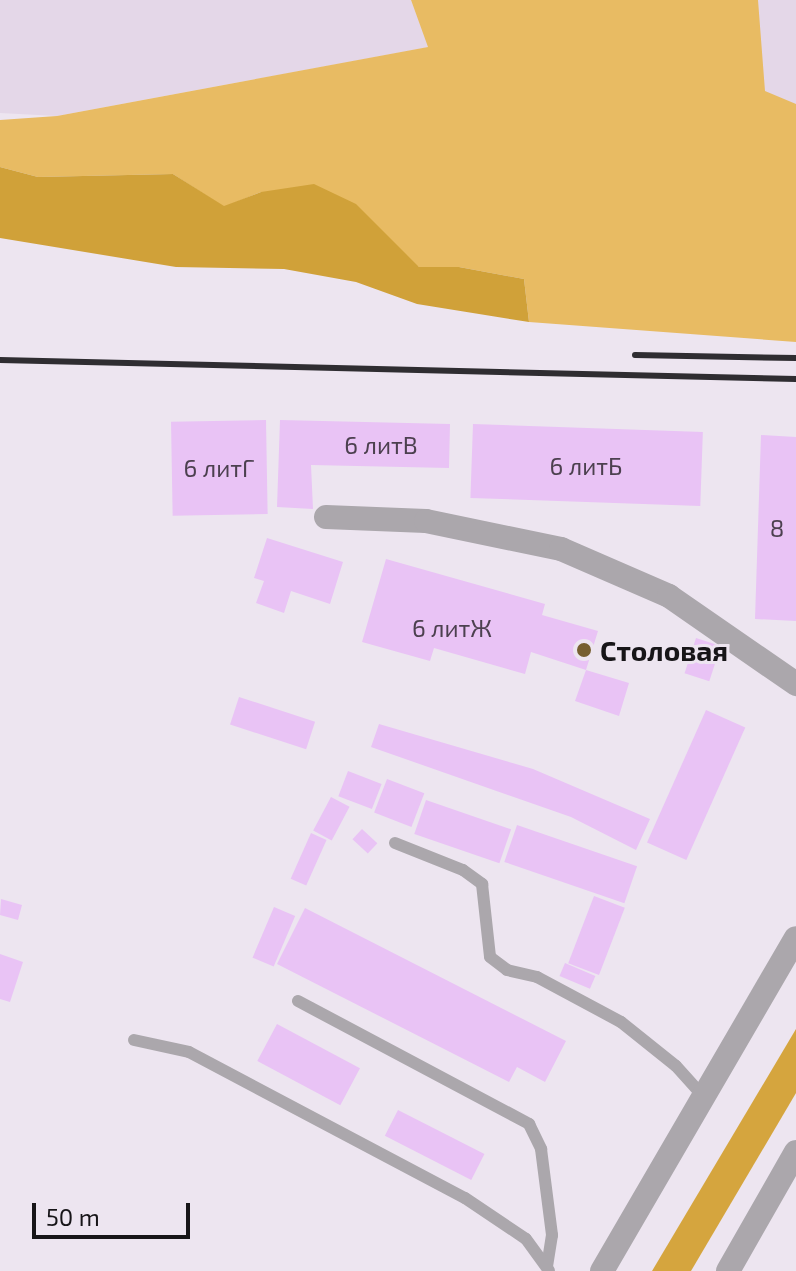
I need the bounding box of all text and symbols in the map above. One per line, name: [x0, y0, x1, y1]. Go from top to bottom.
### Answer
house number: 6 литВ: [344, 431, 418, 459]
house number: 6 литБ: [550, 452, 622, 480]
house number: 6 литГ: [184, 454, 254, 482]
house number: 8: [770, 514, 784, 542]
house number: 6 литЖ: [412, 614, 492, 642]
place label: Столовая: [600, 633, 728, 667]
marker: Столовая: [575, 641, 593, 659]
scale bar: [36, 1187, 194, 1237]
text: 50 m: [46, 1202, 100, 1231]

